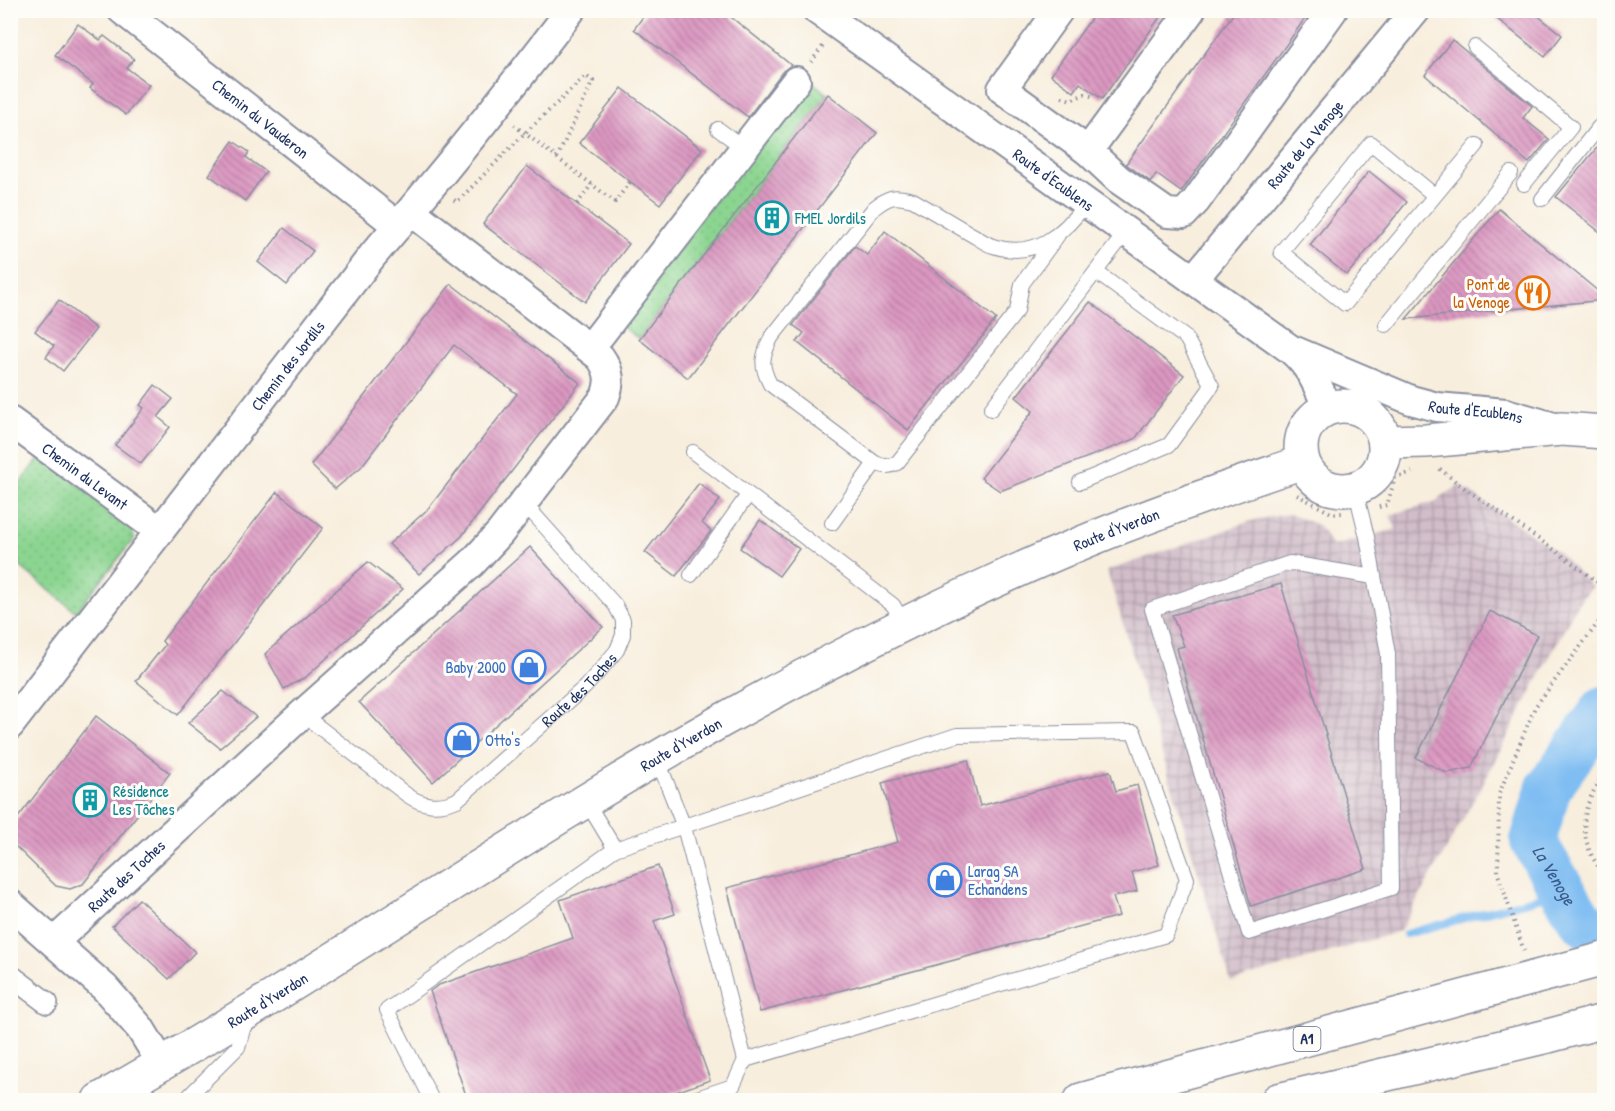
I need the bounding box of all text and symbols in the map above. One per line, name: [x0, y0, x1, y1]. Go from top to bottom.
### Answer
street label: Chemin du Vauderon: [207, 74, 314, 163]
street label: Route de la Venoge: [1262, 95, 1349, 193]
street label: Route d'Ecublens: [1009, 143, 1099, 216]
building icon: FMEL Jordils: [754, 200, 790, 236]
place label: FMEL Jordils: [794, 207, 866, 229]
place label: Pont de la Venoge: [1453, 273, 1511, 313]
restaurant icon: Pont de la Venoge: [1515, 275, 1551, 311]
street label: Chemin des Jordils: [246, 316, 329, 415]
street label: Route d'Ecublens: [1426, 394, 1526, 428]
street label: Chemin du Levant: [38, 437, 133, 515]
street label: Route d'Yverdon: [1070, 503, 1162, 556]
street label: Route des Toches: [537, 648, 621, 732]
shop icon: Baby 2000: [511, 649, 547, 685]
place label: Baby 2000: [446, 656, 506, 678]
street label: Route d'Yverdon: [636, 712, 725, 777]
shop icon: Otto's: [444, 722, 480, 758]
place label: Otto's: [485, 729, 520, 751]
place label: Résidence Les Tôches: [113, 780, 175, 820]
building icon: Résidence Les Tôches: [72, 782, 108, 818]
street label: Route des Toches: [83, 835, 170, 917]
water label: La Venoge: [1527, 841, 1582, 910]
place label: Larag SA Echandens: [968, 860, 1028, 900]
shop icon: Larag SA Echandens: [927, 862, 963, 898]
street label: Route d'Yverdon: [223, 967, 312, 1033]
road number: A1: [1294, 1027, 1320, 1051]

